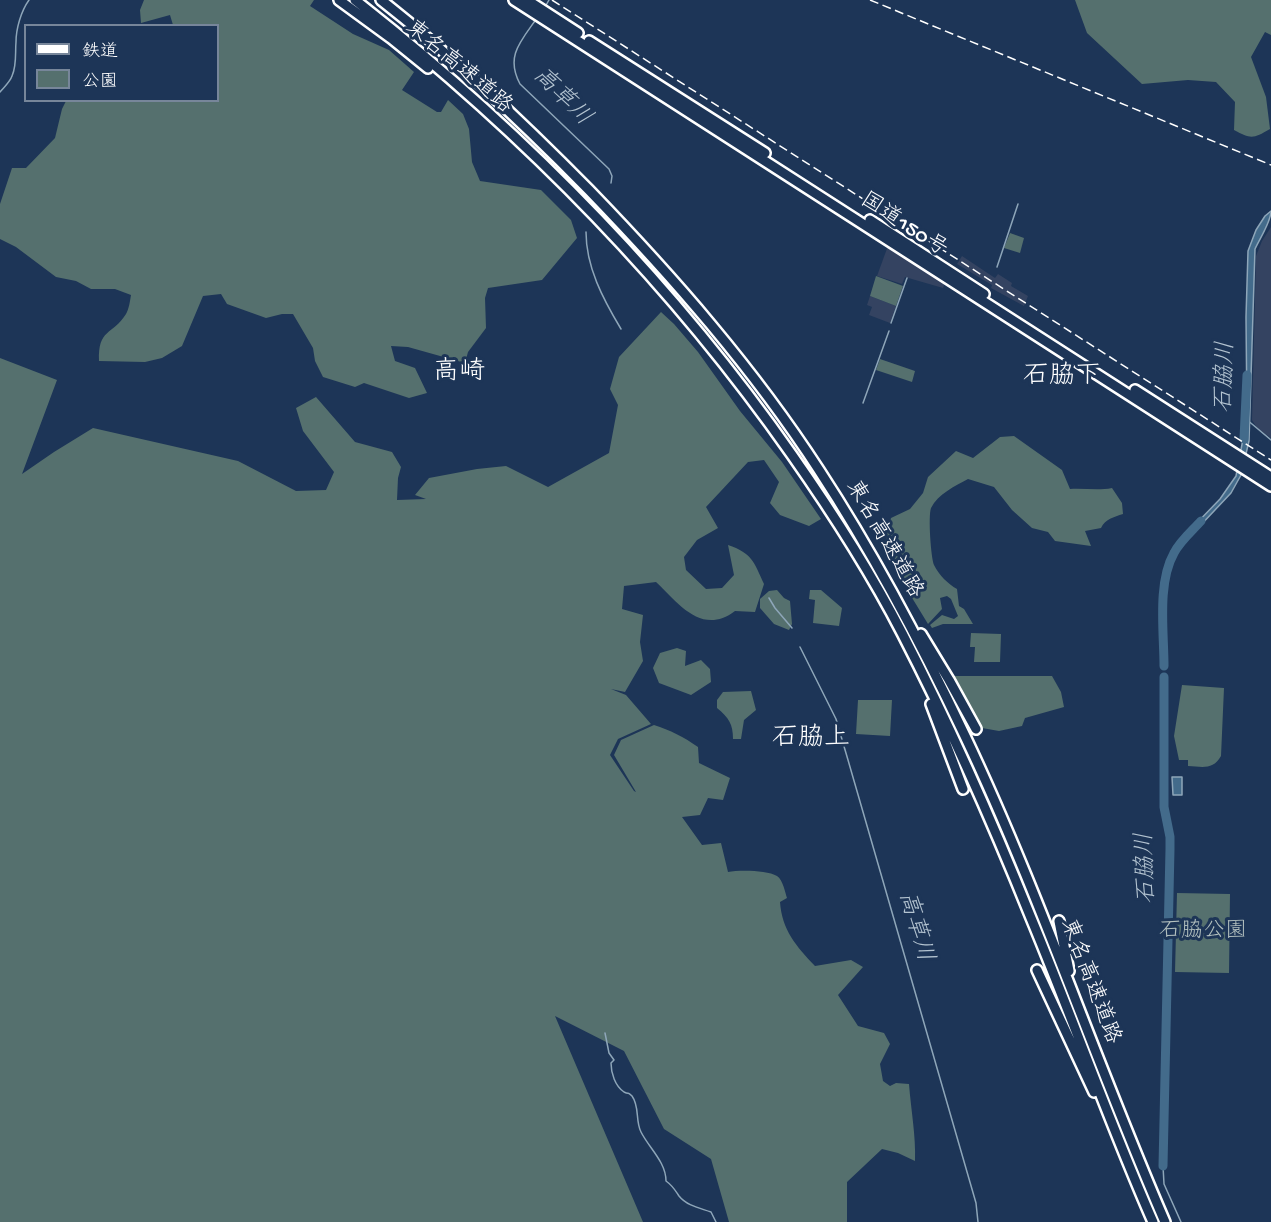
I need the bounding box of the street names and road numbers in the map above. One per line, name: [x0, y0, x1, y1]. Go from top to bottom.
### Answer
street label: 東名高速道路: [399, 15, 517, 121]
street label: 国道150号: [854, 188, 952, 264]
street label: 東名高速道路: [839, 476, 927, 604]
street label: 東名高速道路: [1053, 916, 1125, 1048]

